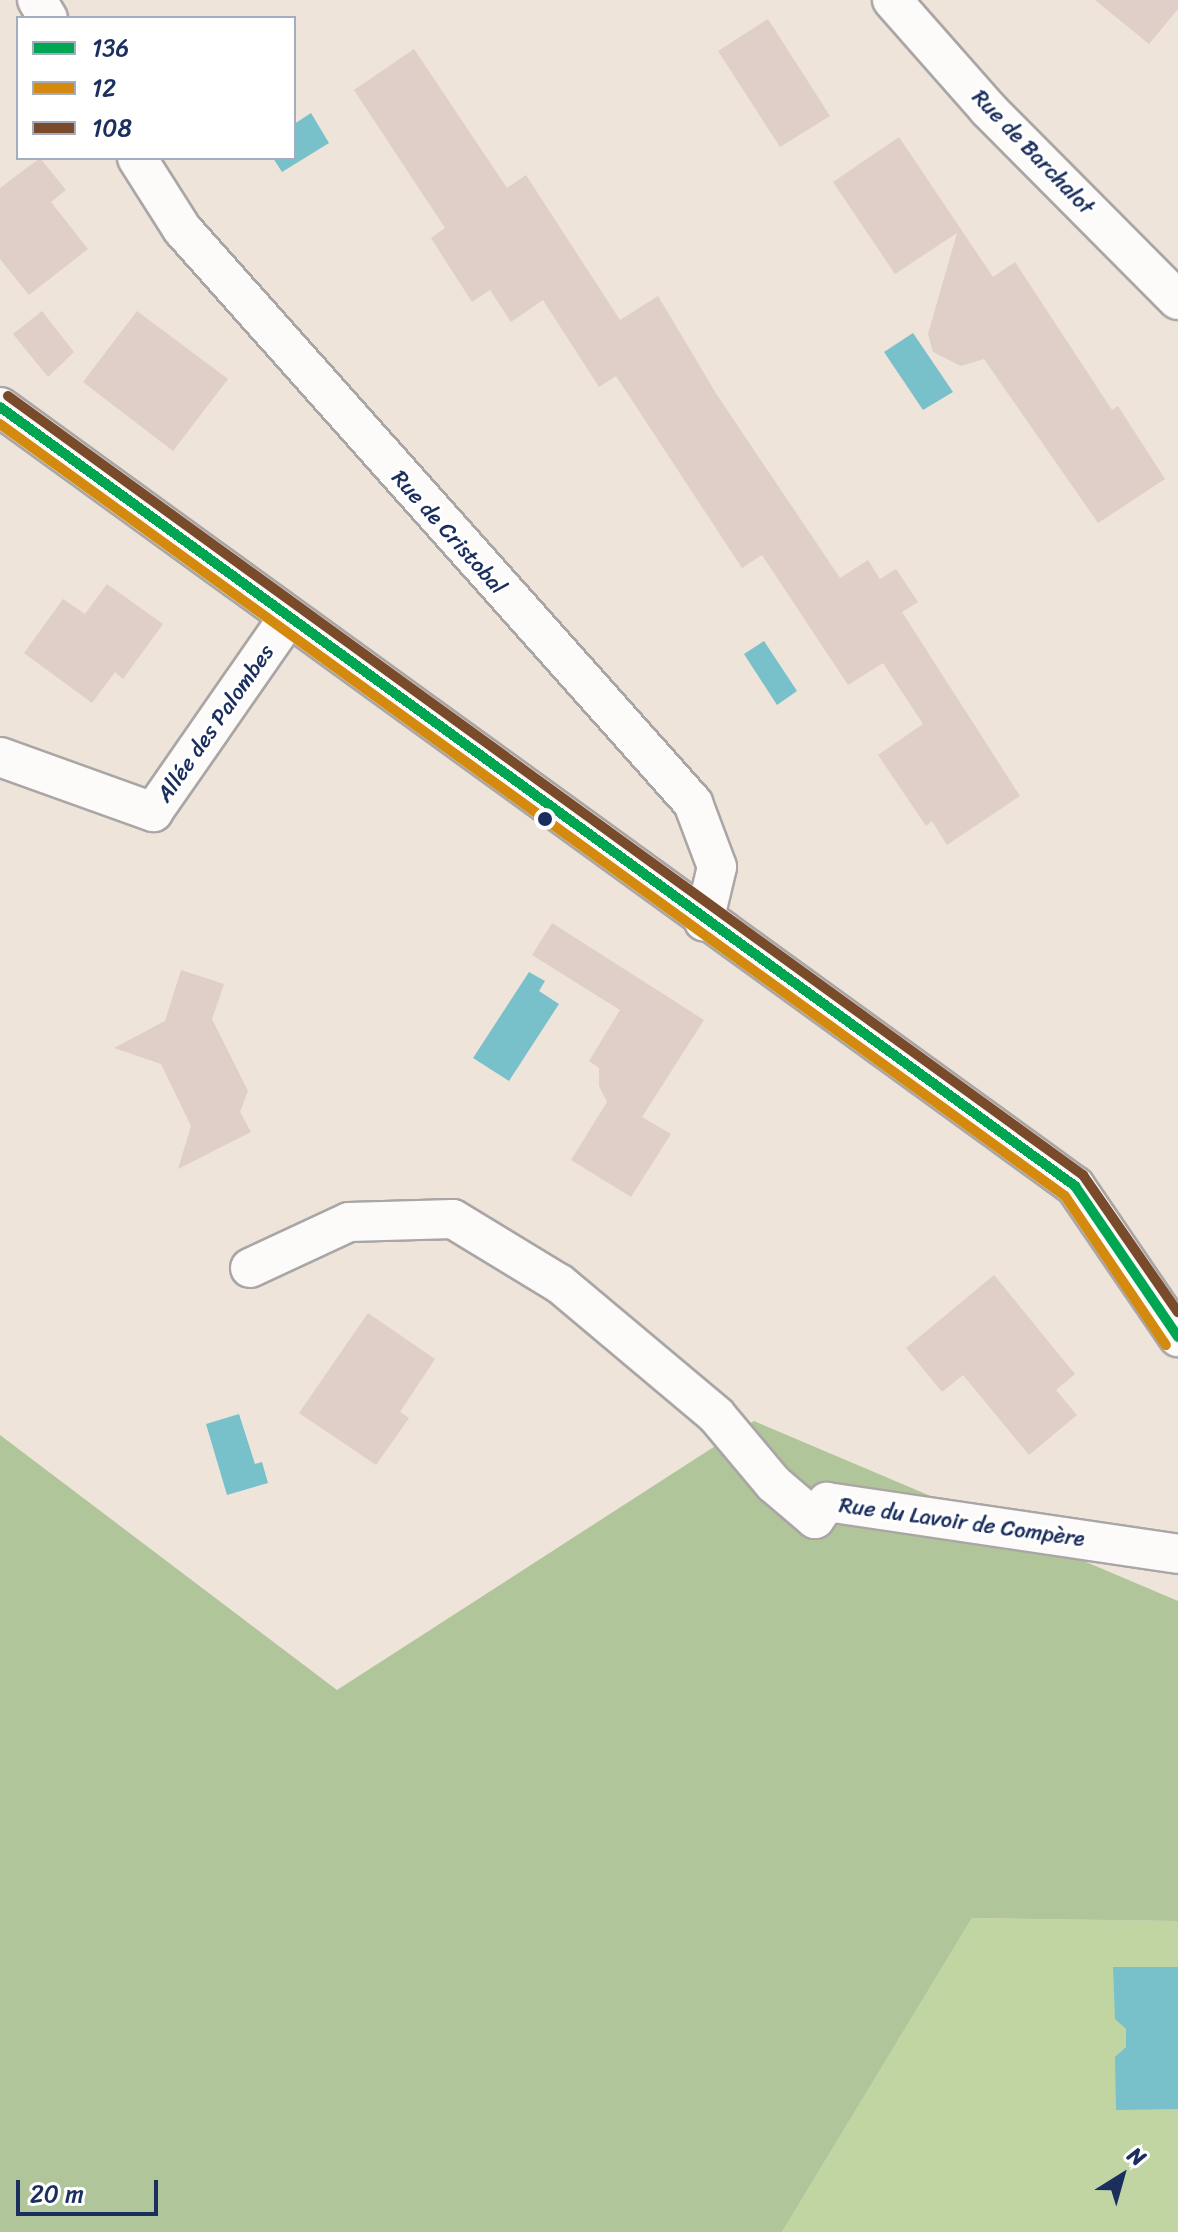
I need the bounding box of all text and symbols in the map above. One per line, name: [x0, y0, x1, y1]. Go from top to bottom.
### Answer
legend: [16, 16, 296, 160]
text: 136: [92, 27, 129, 69]
text: 12: [92, 67, 116, 109]
street label: Rue de Barchalot: [966, 83, 1100, 221]
text: 108: [92, 107, 132, 149]
street label: Rue de Cristobal: [386, 464, 512, 600]
street label: Allée des Palombes: [151, 640, 279, 806]
unlabelled marker: [537, 811, 553, 827]
street label: Rue du Lavoir de Compère: [837, 1492, 1087, 1552]
north arrow: [1082, 2136, 1162, 2216]
text: N: [1119, 2136, 1155, 2177]
scale bar: [20, 2164, 162, 2214]
text: 20 m: [30, 2173, 84, 2215]

